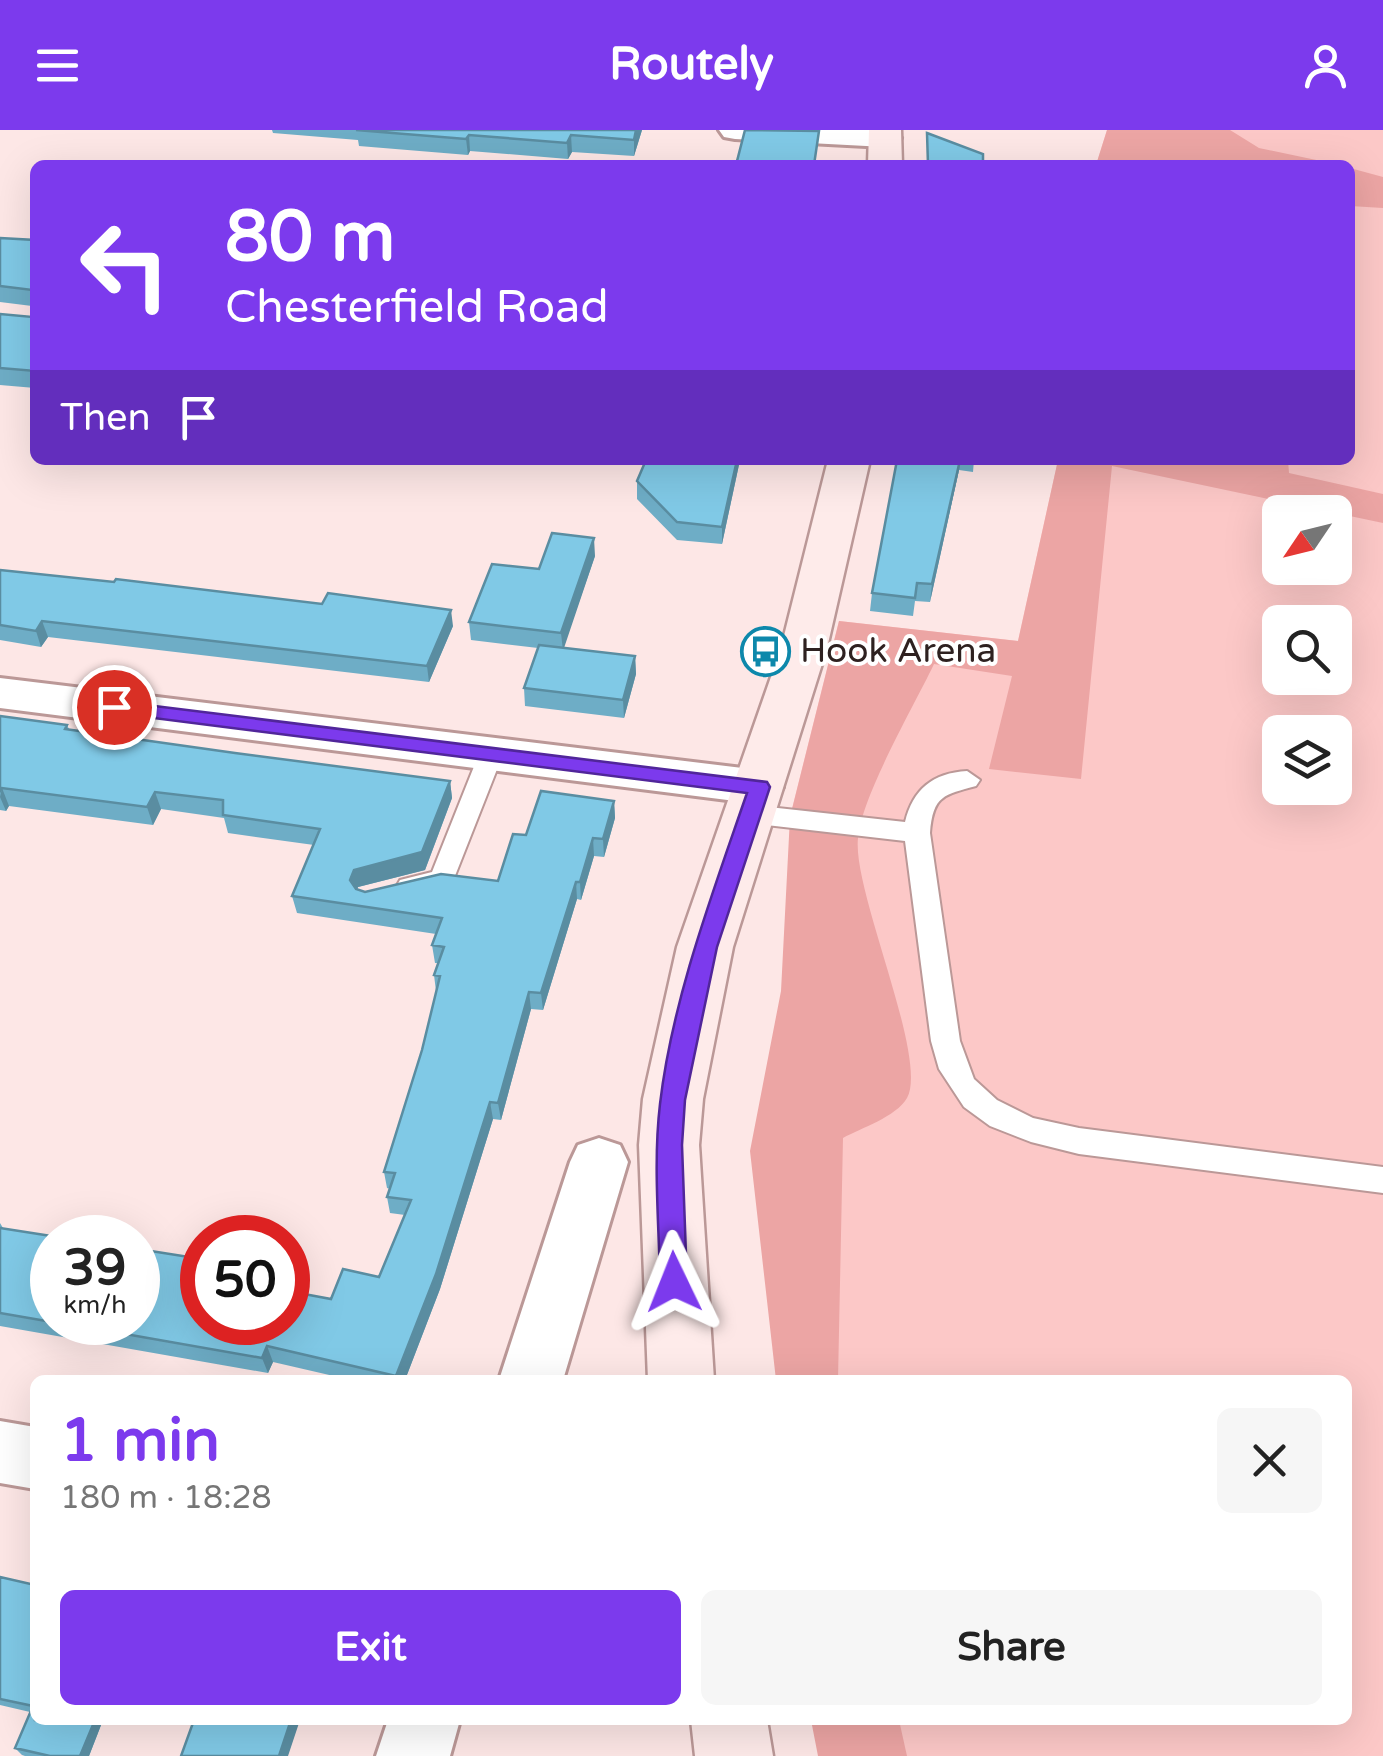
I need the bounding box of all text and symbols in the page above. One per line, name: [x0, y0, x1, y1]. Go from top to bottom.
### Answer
icon: menu: [30, 38, 85, 93]
text: Routely: [609, 38, 774, 92]
icon: person: [1298, 38, 1353, 93]
text: 80 m: [225, 196, 395, 280]
icon: left: [60, 200, 190, 330]
text: Chesterfield Road: [225, 281, 609, 335]
icon: arrive: [171, 390, 226, 445]
text: Then: [60, 395, 151, 441]
north arrow: [1262, 495, 1352, 585]
map controls: [1262, 495, 1352, 805]
button: search: [1262, 605, 1352, 695]
bus stop icon: Hook Arena: [739, 625, 791, 677]
place label: Hook Arena: [800, 630, 996, 672]
pin: [72, 665, 157, 750]
icon: arrive: [87, 680, 142, 735]
button: layers: [1262, 715, 1352, 805]
speed limit sign: 50: [180, 1215, 310, 1345]
position arrow: [622, 1230, 726, 1334]
text: 39: [64, 1238, 126, 1298]
text: km/h: [64, 1290, 126, 1320]
text: 1 min: [60, 1405, 220, 1477]
button: close: [1217, 1408, 1322, 1513]
text: 180 m · 18:28: [60, 1479, 272, 1517]
button: Exit: [60, 1590, 681, 1705]
button: Share: [701, 1590, 1322, 1705]

